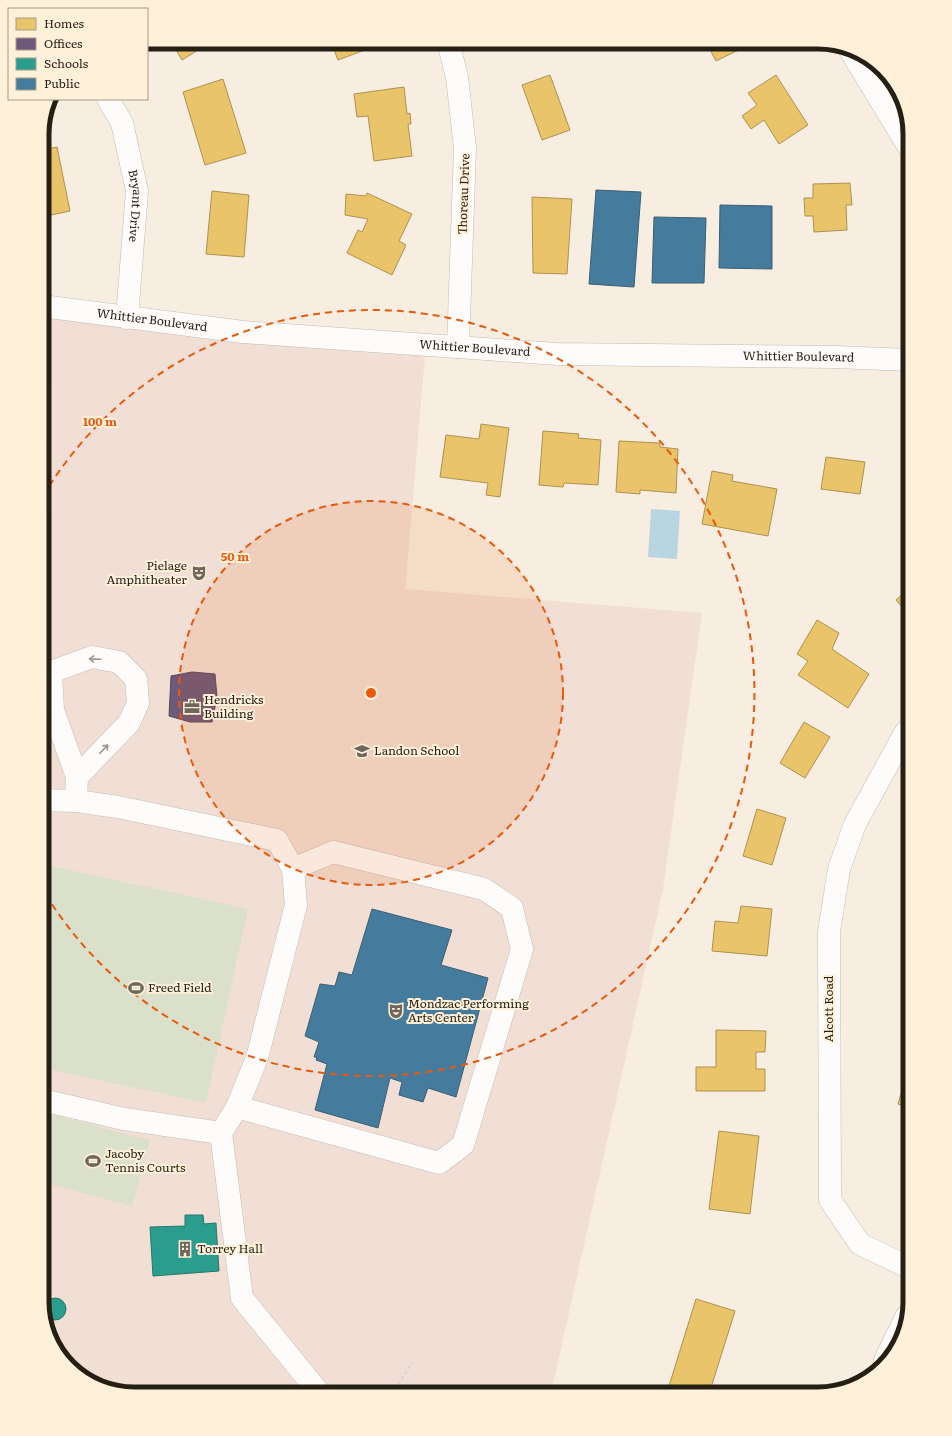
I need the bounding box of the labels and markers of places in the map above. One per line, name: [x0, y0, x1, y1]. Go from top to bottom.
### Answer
place label: Pielage Amphitheater: [106, 556, 187, 588]
theatre icon: Pielage Amphitheater: [190, 564, 208, 582]
centre of rings: [364, 686, 378, 700]
place label: Hendricks Building: [204, 690, 264, 722]
office icon: Hendricks Building: [183, 698, 201, 716]
place label: Landon School: [374, 741, 459, 759]
school or university icon: Landon School: [353, 742, 371, 760]
place label: Freed Field: [148, 978, 212, 996]
sports icon: Freed Field: [127, 979, 145, 997]
place label: Mondzac Performing Arts Center: [408, 994, 529, 1026]
theatre icon: Mondzac Performing Arts Center: [387, 1002, 405, 1020]
place label: Jacoby Tennis Courts: [105, 1144, 186, 1176]
sports icon: Jacoby Tennis Courts: [84, 1152, 102, 1170]
place label: Torrey Hall: [197, 1239, 263, 1257]
building icon: Torrey Hall: [176, 1240, 194, 1258]

